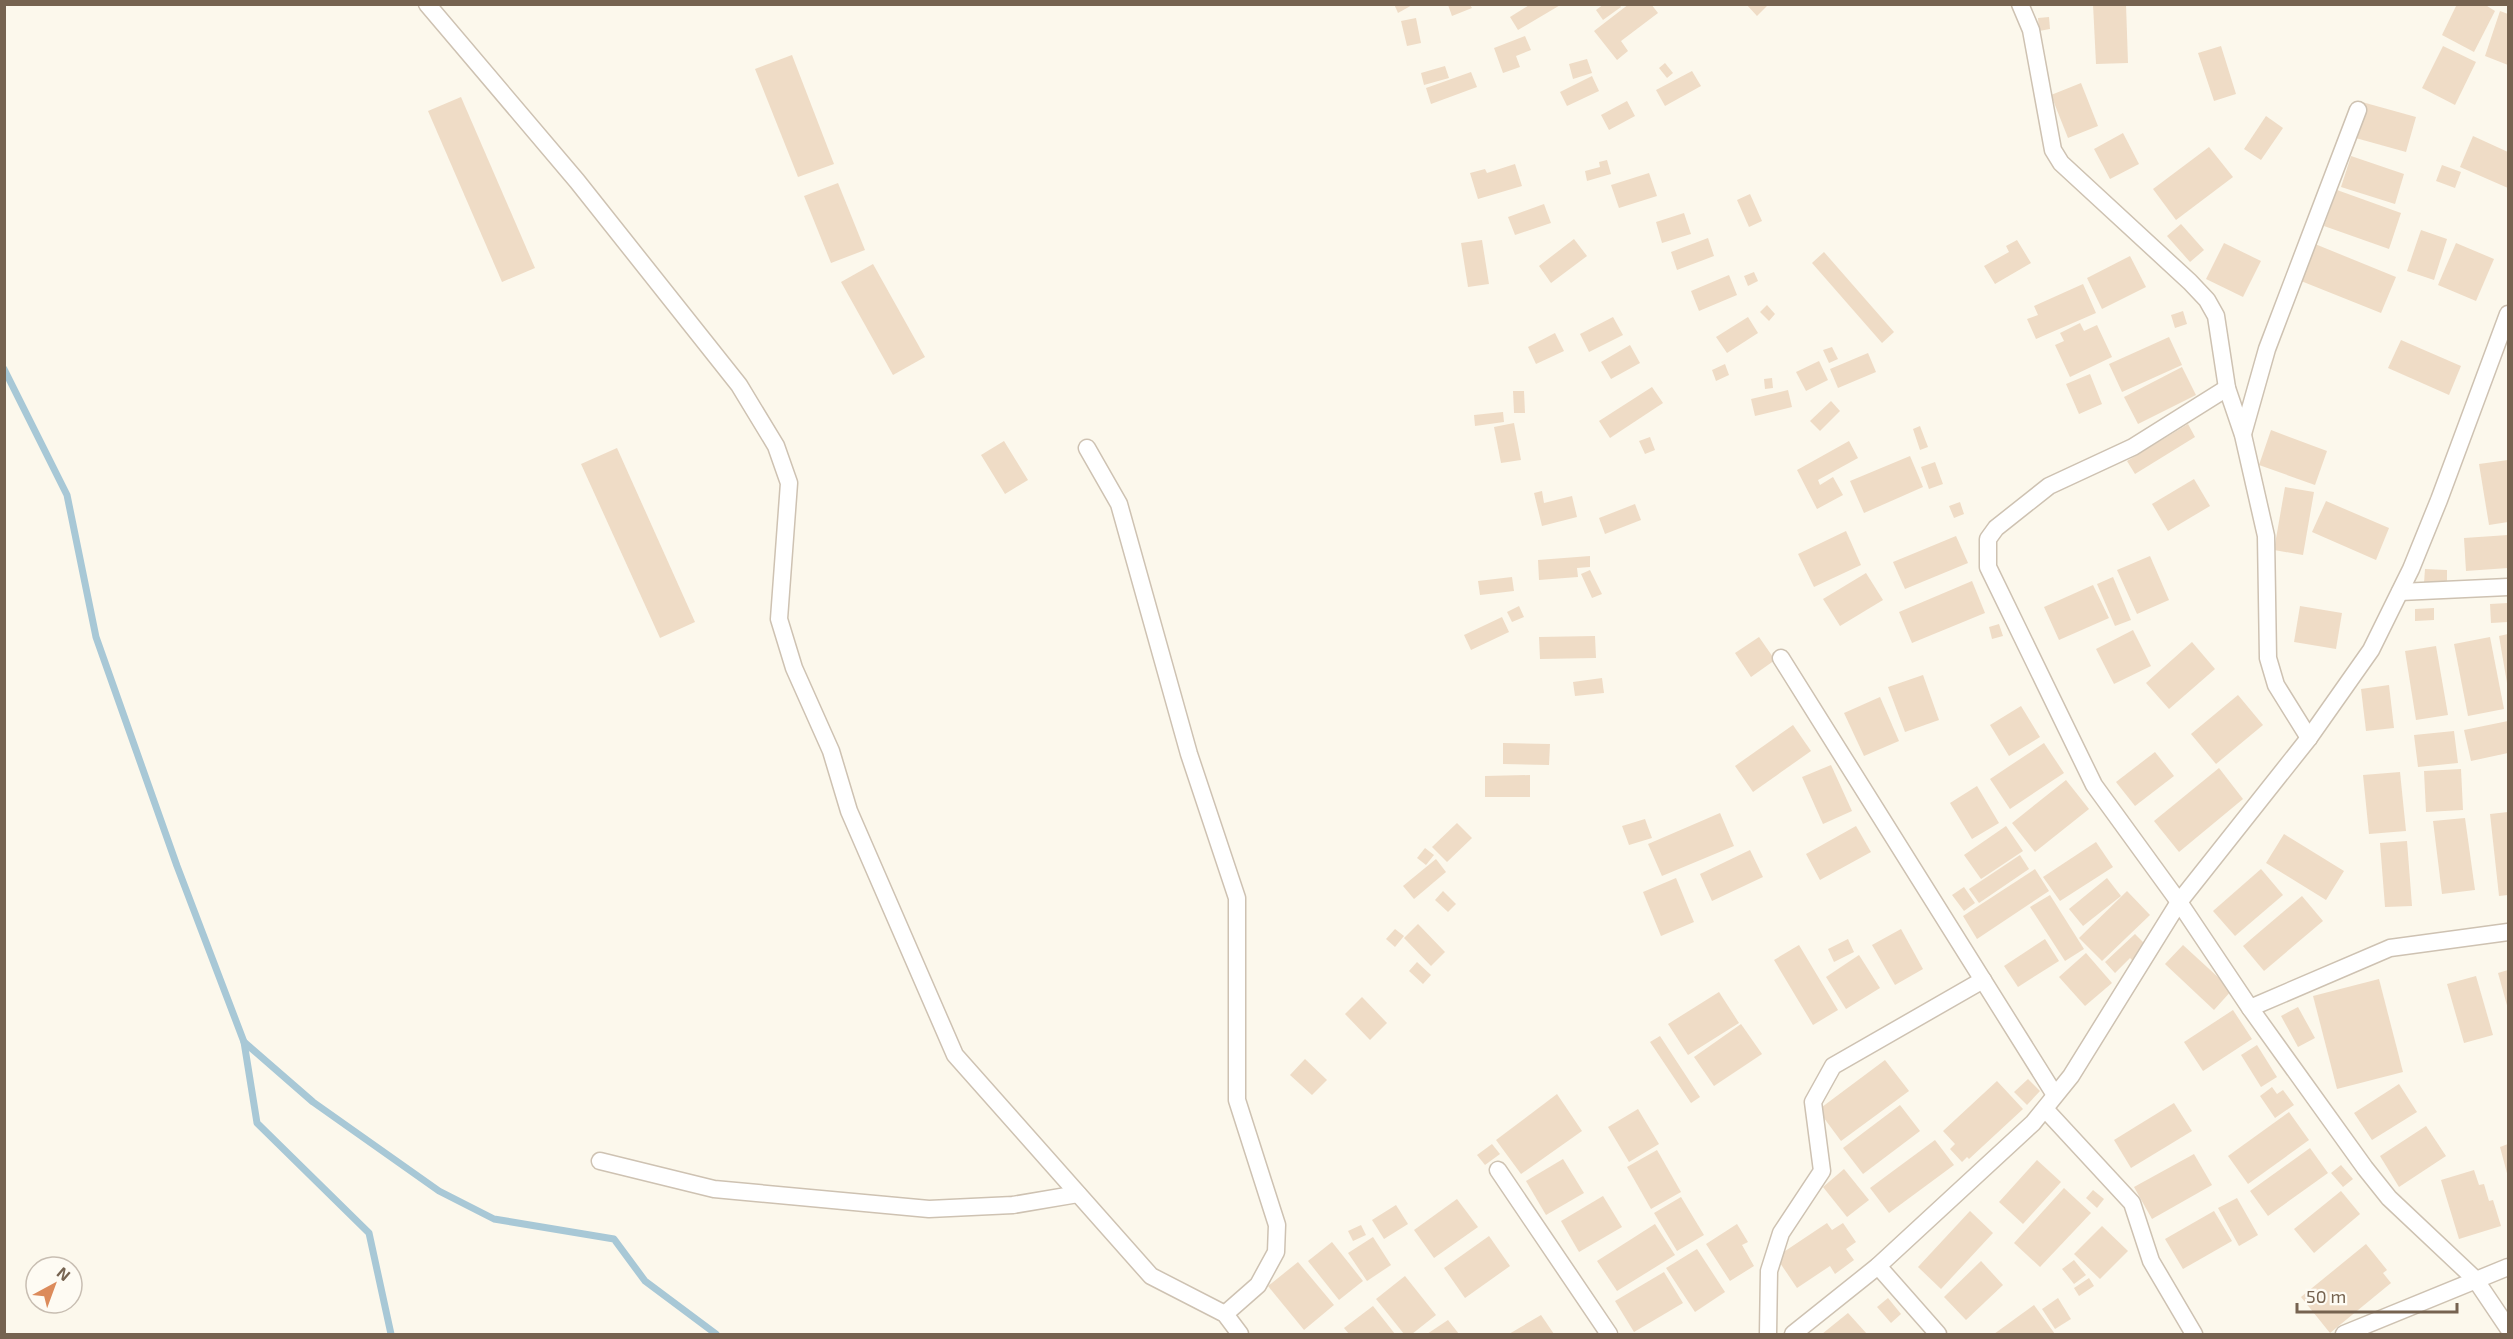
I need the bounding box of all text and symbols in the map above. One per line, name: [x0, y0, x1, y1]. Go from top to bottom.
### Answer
north arrow: [24, 1255, 84, 1315]
text: N: [54, 1262, 75, 1284]
scale bar: [2297, 1276, 2458, 1314]
text: 50 m: [2306, 1285, 2346, 1307]

